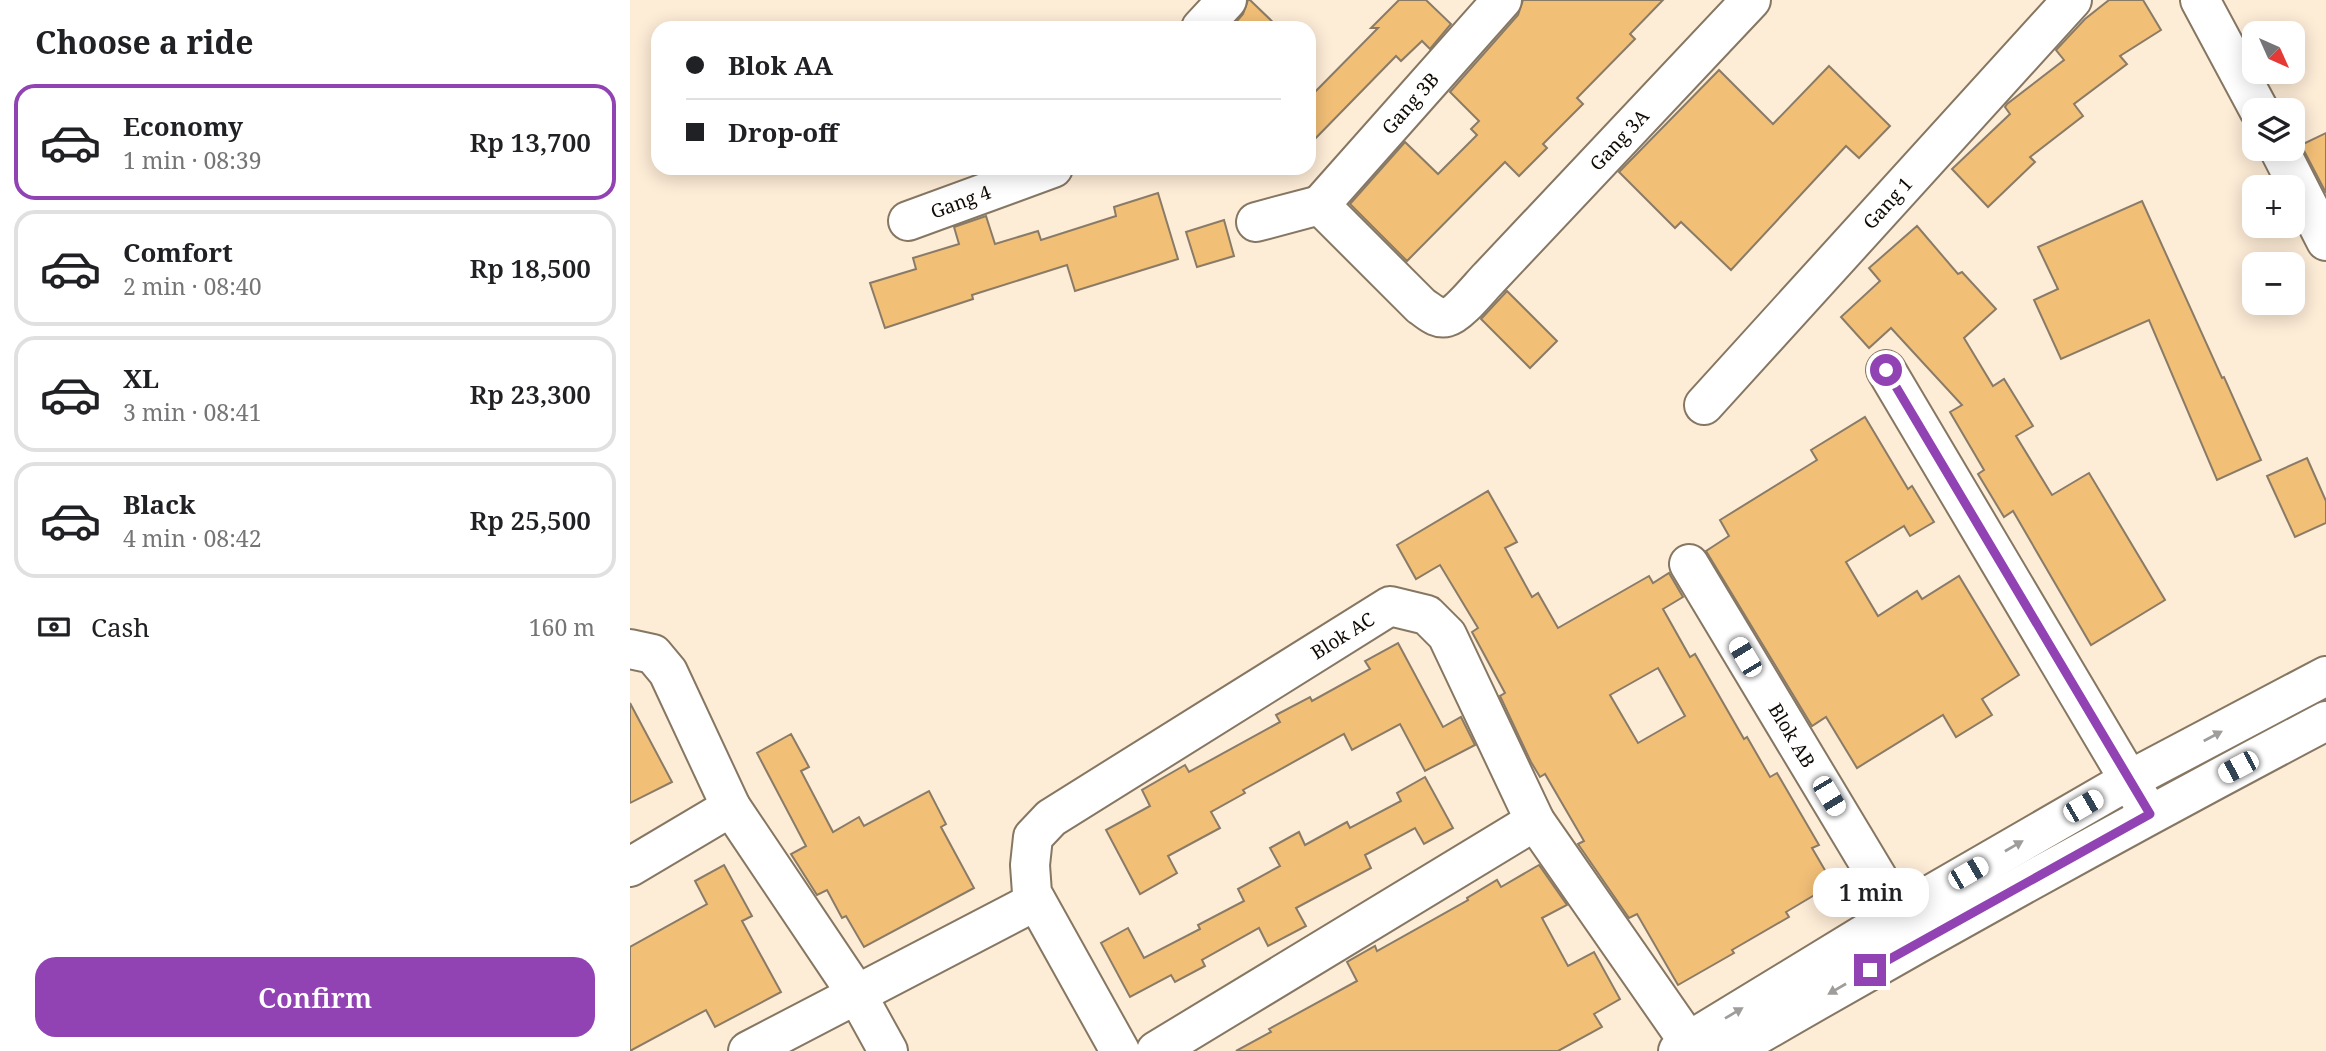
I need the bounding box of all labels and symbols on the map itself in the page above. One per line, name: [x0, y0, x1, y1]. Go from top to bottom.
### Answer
north arrow: [2242, 21, 2305, 84]
street label: Gang 3B: [1376, 67, 1445, 140]
street label: Gang 3A: [1584, 103, 1655, 176]
street label: Gang 1: [1857, 171, 1918, 235]
street label: Gang 4: [927, 179, 995, 225]
route start: [1870, 354, 1902, 386]
street label: Blok AC: [1306, 606, 1379, 665]
car: [1726, 634, 1765, 680]
street label: Blok AB: [1763, 698, 1822, 773]
one-way arrow: [2203, 730, 2223, 742]
car: [2215, 748, 2262, 786]
car: [1810, 773, 1849, 819]
car: [2060, 786, 2107, 826]
one-way arrow: [2004, 840, 2023, 852]
car: [1945, 853, 1992, 893]
callout: 1 min: [1812, 869, 1928, 918]
route end: [1854, 954, 1886, 986]
one-way arrow: [1827, 983, 1846, 995]
one-way arrow: [1725, 1007, 1744, 1019]

